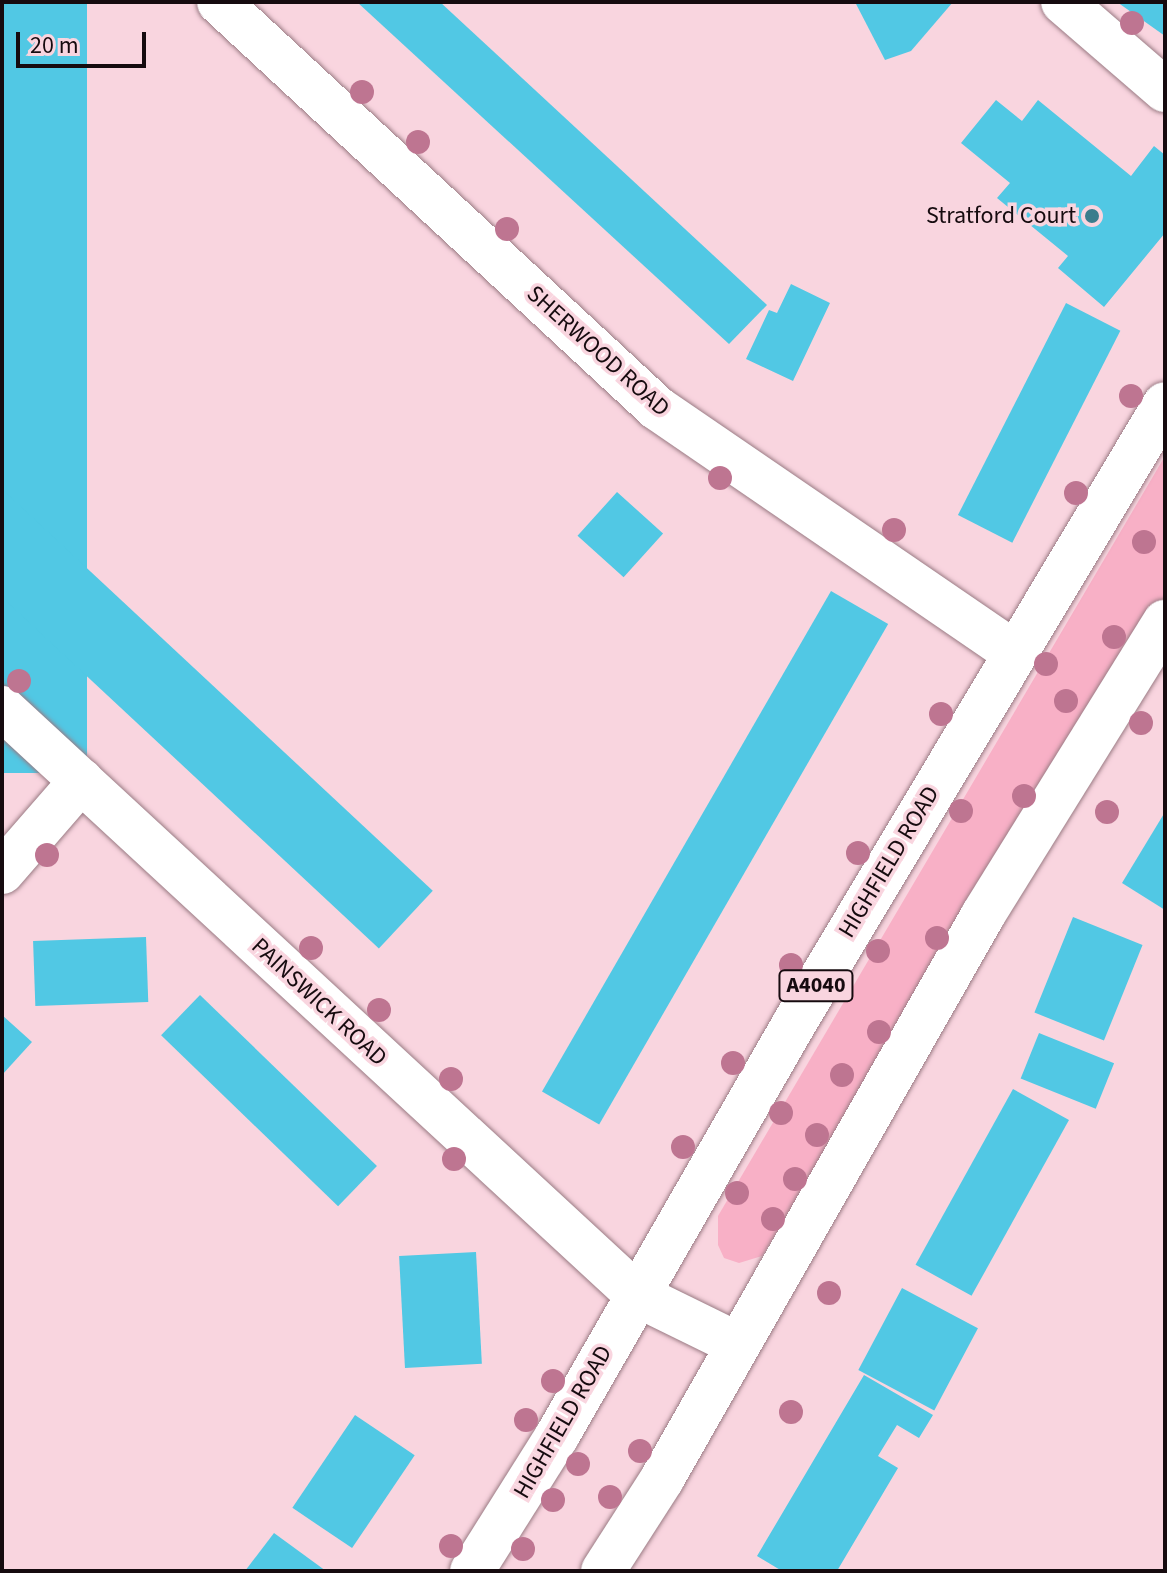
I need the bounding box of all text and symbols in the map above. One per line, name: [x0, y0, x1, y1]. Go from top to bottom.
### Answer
scale bar: [20, 16, 150, 66]
text: 20 m: [30, 28, 79, 63]
place label: Stratford Court: [926, 202, 1076, 230]
marker: Stratford Court: [1083, 207, 1101, 225]
street label: SHERWOOD ROAD: [521, 279, 675, 423]
street label: HIGHFIELD ROAD: [832, 781, 946, 943]
street label: PAINSWICK ROAD: [245, 932, 393, 1072]
road number: A4040: [778, 968, 854, 1004]
street label: HIGHFIELD ROAD: [508, 1340, 618, 1504]

